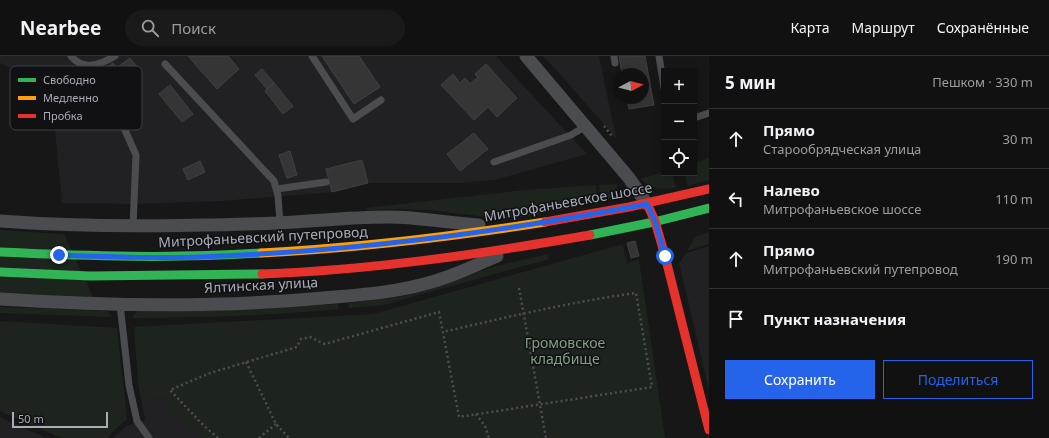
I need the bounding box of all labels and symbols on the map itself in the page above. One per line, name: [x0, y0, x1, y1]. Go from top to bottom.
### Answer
legend: [10, 66, 142, 130]
north arrow: [613, 68, 649, 104]
text: Свободно: [43, 72, 96, 87]
text: Медленно: [43, 90, 98, 105]
text: Пробка: [43, 108, 83, 123]
street label: Митрофаньевское шоссе: [482, 177, 654, 226]
street label: Митрофаньевский путепровод: [158, 222, 369, 251]
route end: [50, 246, 68, 264]
route start: [656, 247, 674, 265]
street label: Ялтинская улица: [203, 272, 318, 297]
park label: Громовское кладбище: [525, 333, 606, 368]
scale bar: [12, 410, 108, 429]

